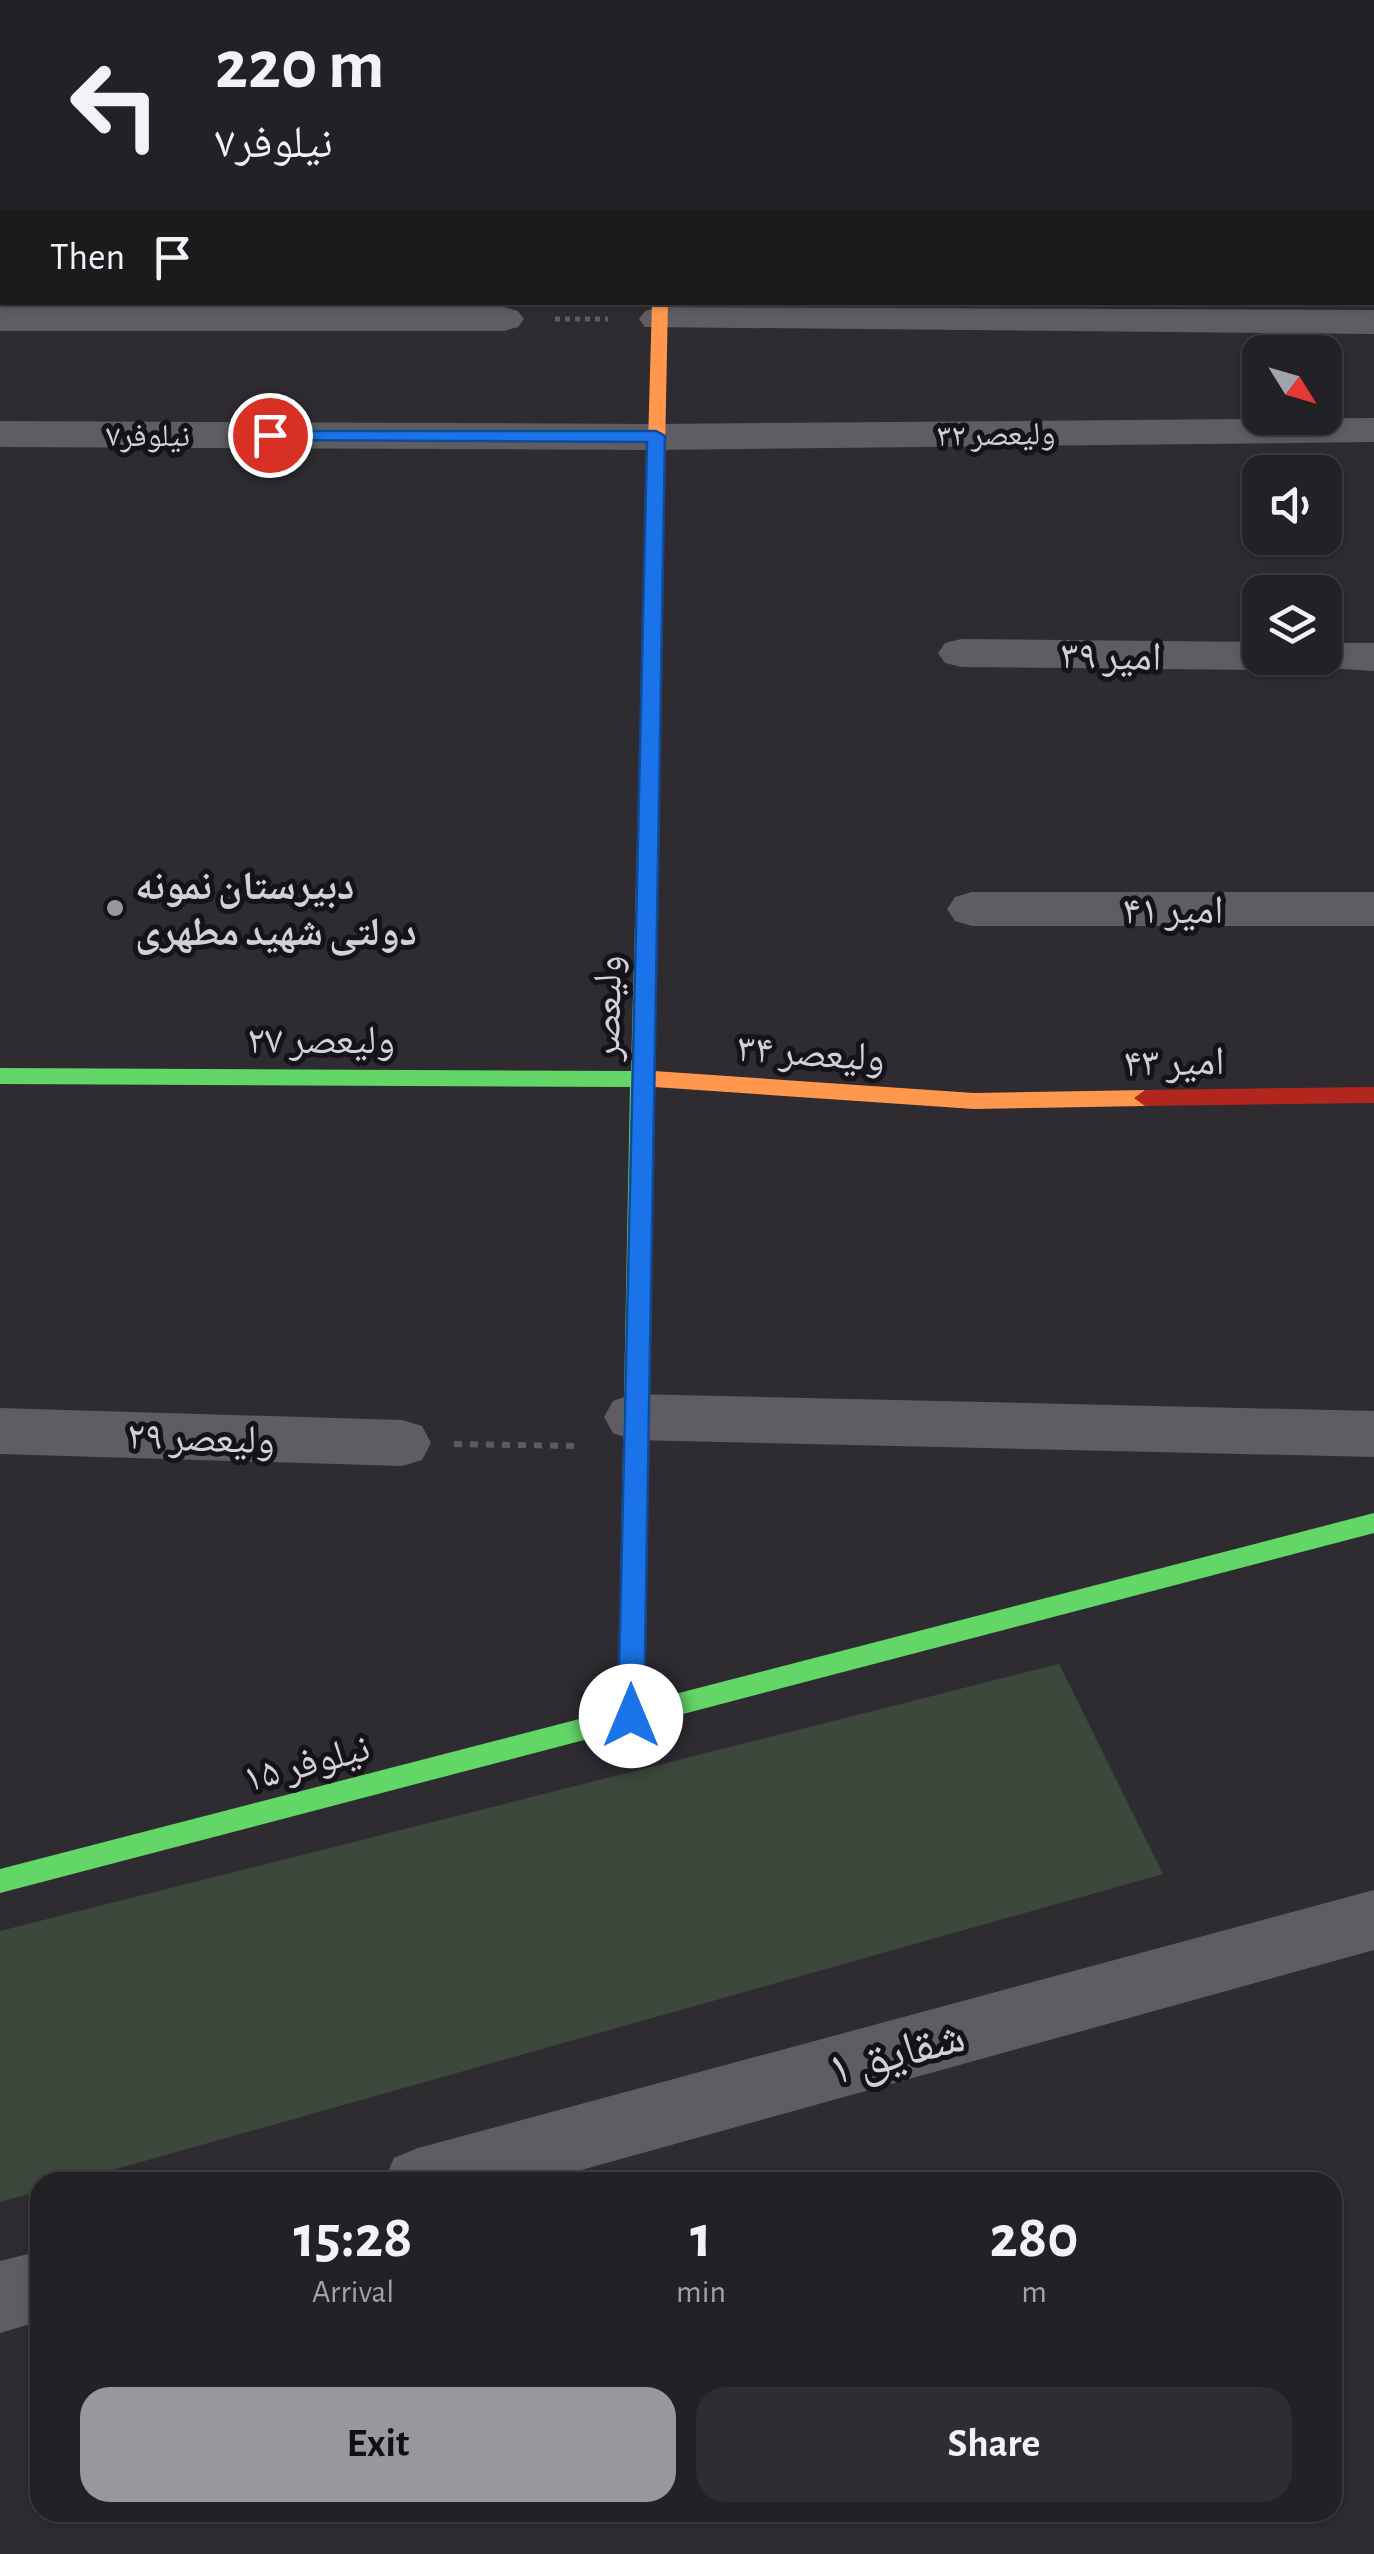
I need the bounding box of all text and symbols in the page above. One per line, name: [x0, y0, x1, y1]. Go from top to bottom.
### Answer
text: 220 m: [215, 31, 384, 101]
icon: left: [50, 40, 180, 170]
text: نیلوفر۷: [215, 121, 333, 166]
icon: arrive: [145, 230, 200, 285]
text: Then: [50, 239, 125, 277]
north arrow: [1242, 335, 1342, 435]
map controls: [1242, 335, 1342, 675]
pin: [228, 393, 313, 478]
icon: arrive: [243, 408, 298, 463]
street label: ولیعصر ۳۲: [937, 418, 1056, 453]
street label: نیلوفر۷: [106, 420, 190, 453]
button: sound: [1242, 455, 1342, 555]
button: layers: [1242, 575, 1342, 675]
street label: امیر ۳۹: [1060, 636, 1162, 679]
place label: دبیرستان نمونه دولتی شهید مطهری: [135, 867, 417, 956]
street label: امیر ۴۱: [1123, 891, 1223, 932]
marker: دبیرستان نمونه دولتی شهید مطهری: [104, 897, 126, 919]
street label: ولیعصر: [587, 955, 630, 1062]
street label: ولیعصر ۲۷: [247, 1021, 395, 1062]
street label: ولیعصر ۳۴: [736, 1029, 886, 1080]
street label: امیر ۴۳: [1123, 1042, 1225, 1085]
street label: ولیعصر ۲۹: [126, 1416, 276, 1463]
position arrow: [579, 1664, 683, 1768]
street label: نیلوفر ۱۵: [239, 1728, 374, 1801]
street label: شقایق ۱: [823, 2013, 971, 2098]
text: 15:28: [293, 2208, 413, 2268]
text: 1: [690, 2208, 712, 2268]
text: 280: [989, 2208, 1078, 2268]
text: Arrival: [312, 2276, 394, 2308]
text: min: [676, 2276, 726, 2308]
text: m: [1021, 2276, 1047, 2308]
button: Exit: [80, 2387, 676, 2502]
button: Share: [696, 2387, 1292, 2502]

